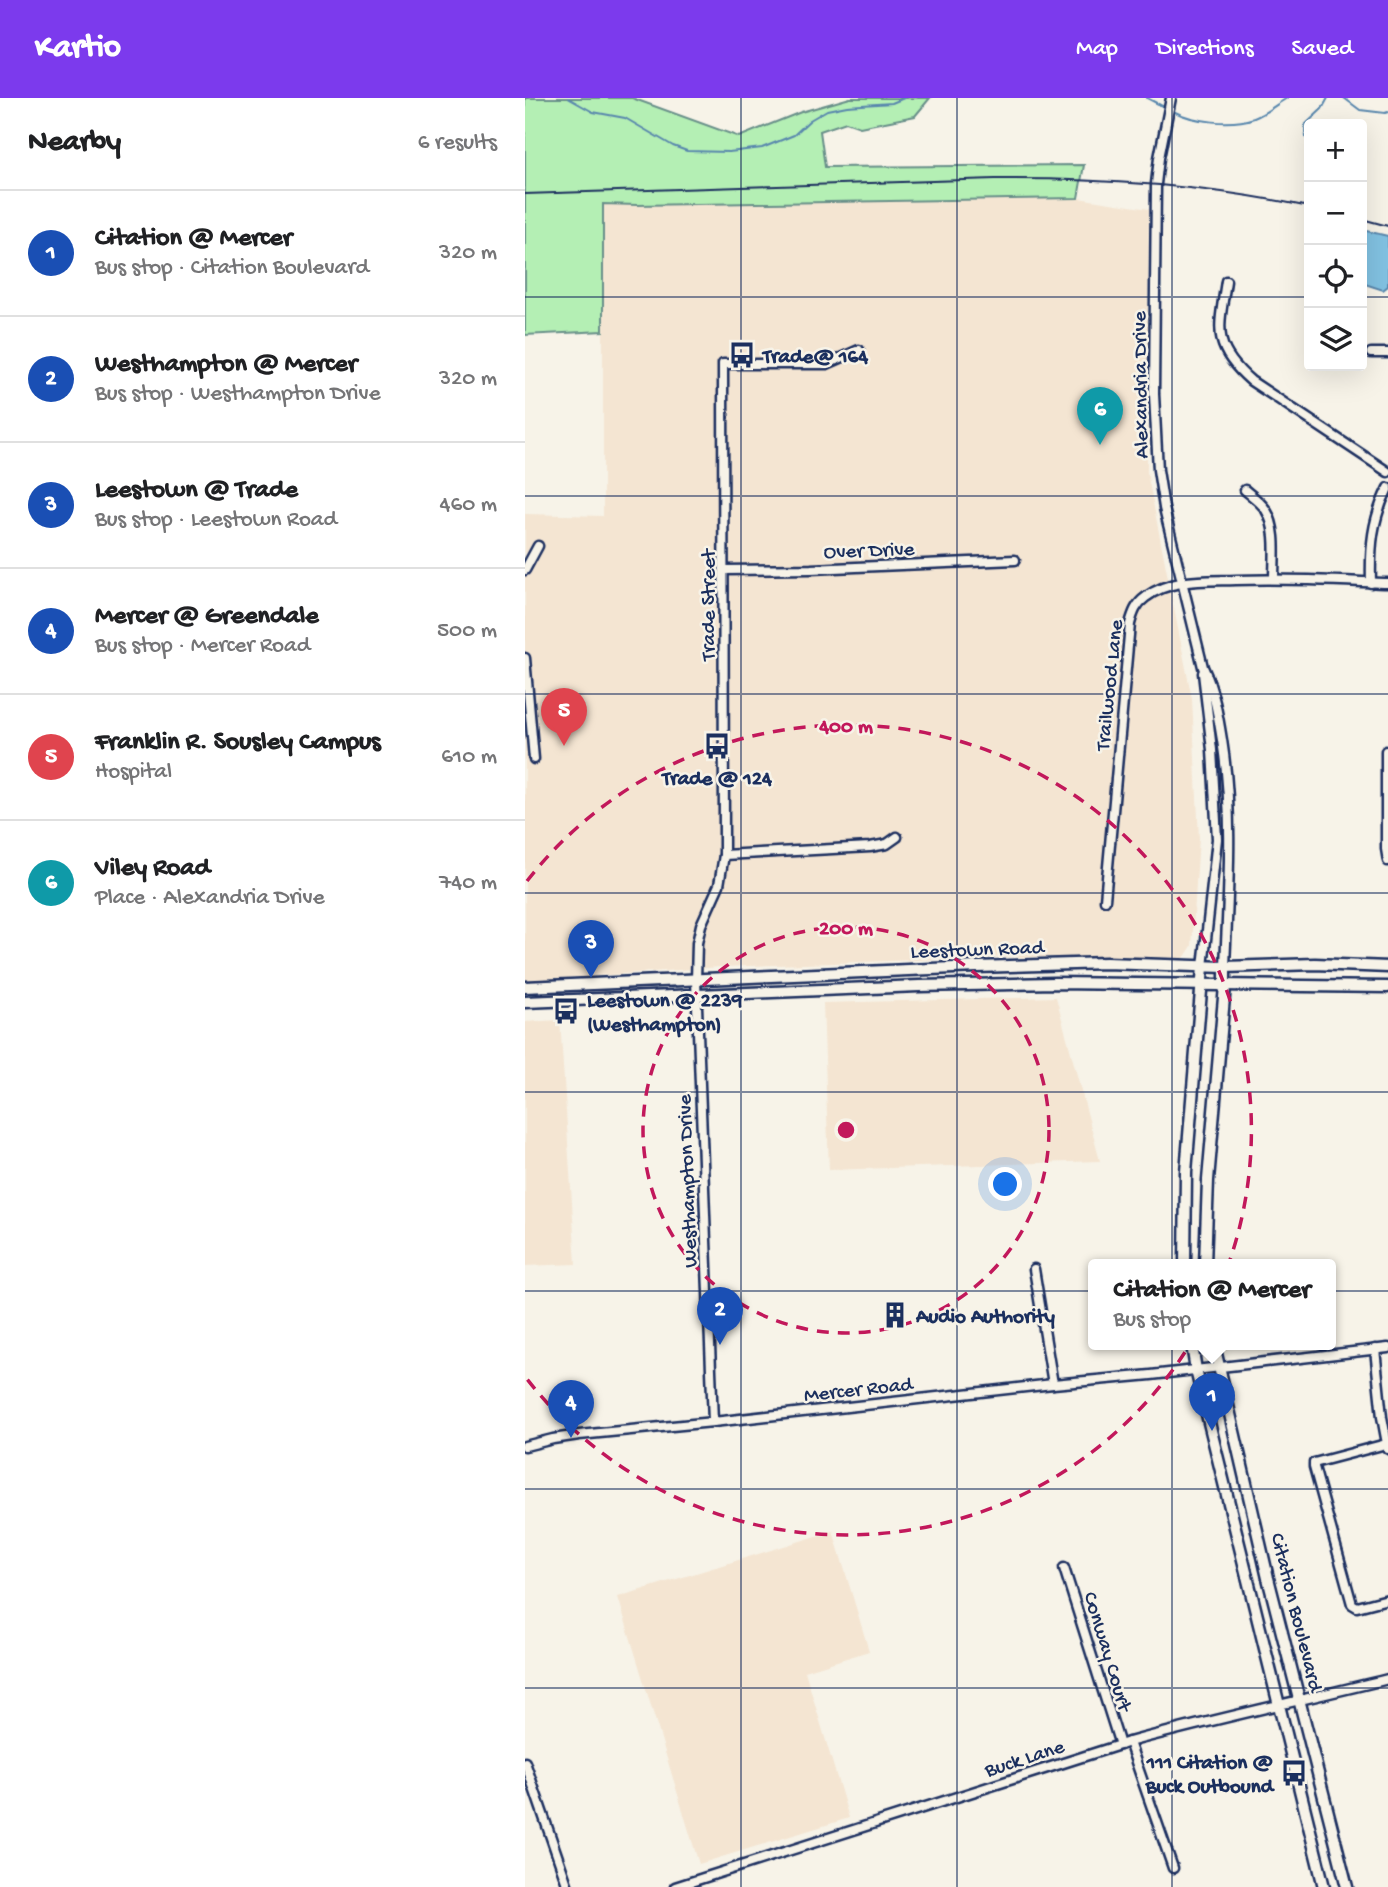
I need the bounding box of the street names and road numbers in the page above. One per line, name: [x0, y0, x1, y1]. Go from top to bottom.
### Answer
street label: Alexandria Drive: [1129, 310, 1156, 459]
street label: Over Drive: [823, 538, 916, 567]
street label: Trade Street: [698, 547, 723, 662]
street label: Trailwood Lane: [1092, 617, 1131, 753]
street label: Leestown Road: [910, 937, 1046, 966]
street label: Westhampton Drive: [674, 1093, 705, 1268]
street label: Mercer Road: [803, 1373, 916, 1410]
street label: Citation Boulevard: [1263, 1531, 1327, 1696]
street label: Conway Court: [1076, 1589, 1136, 1717]
street label: Buck Lane: [981, 1735, 1069, 1785]

